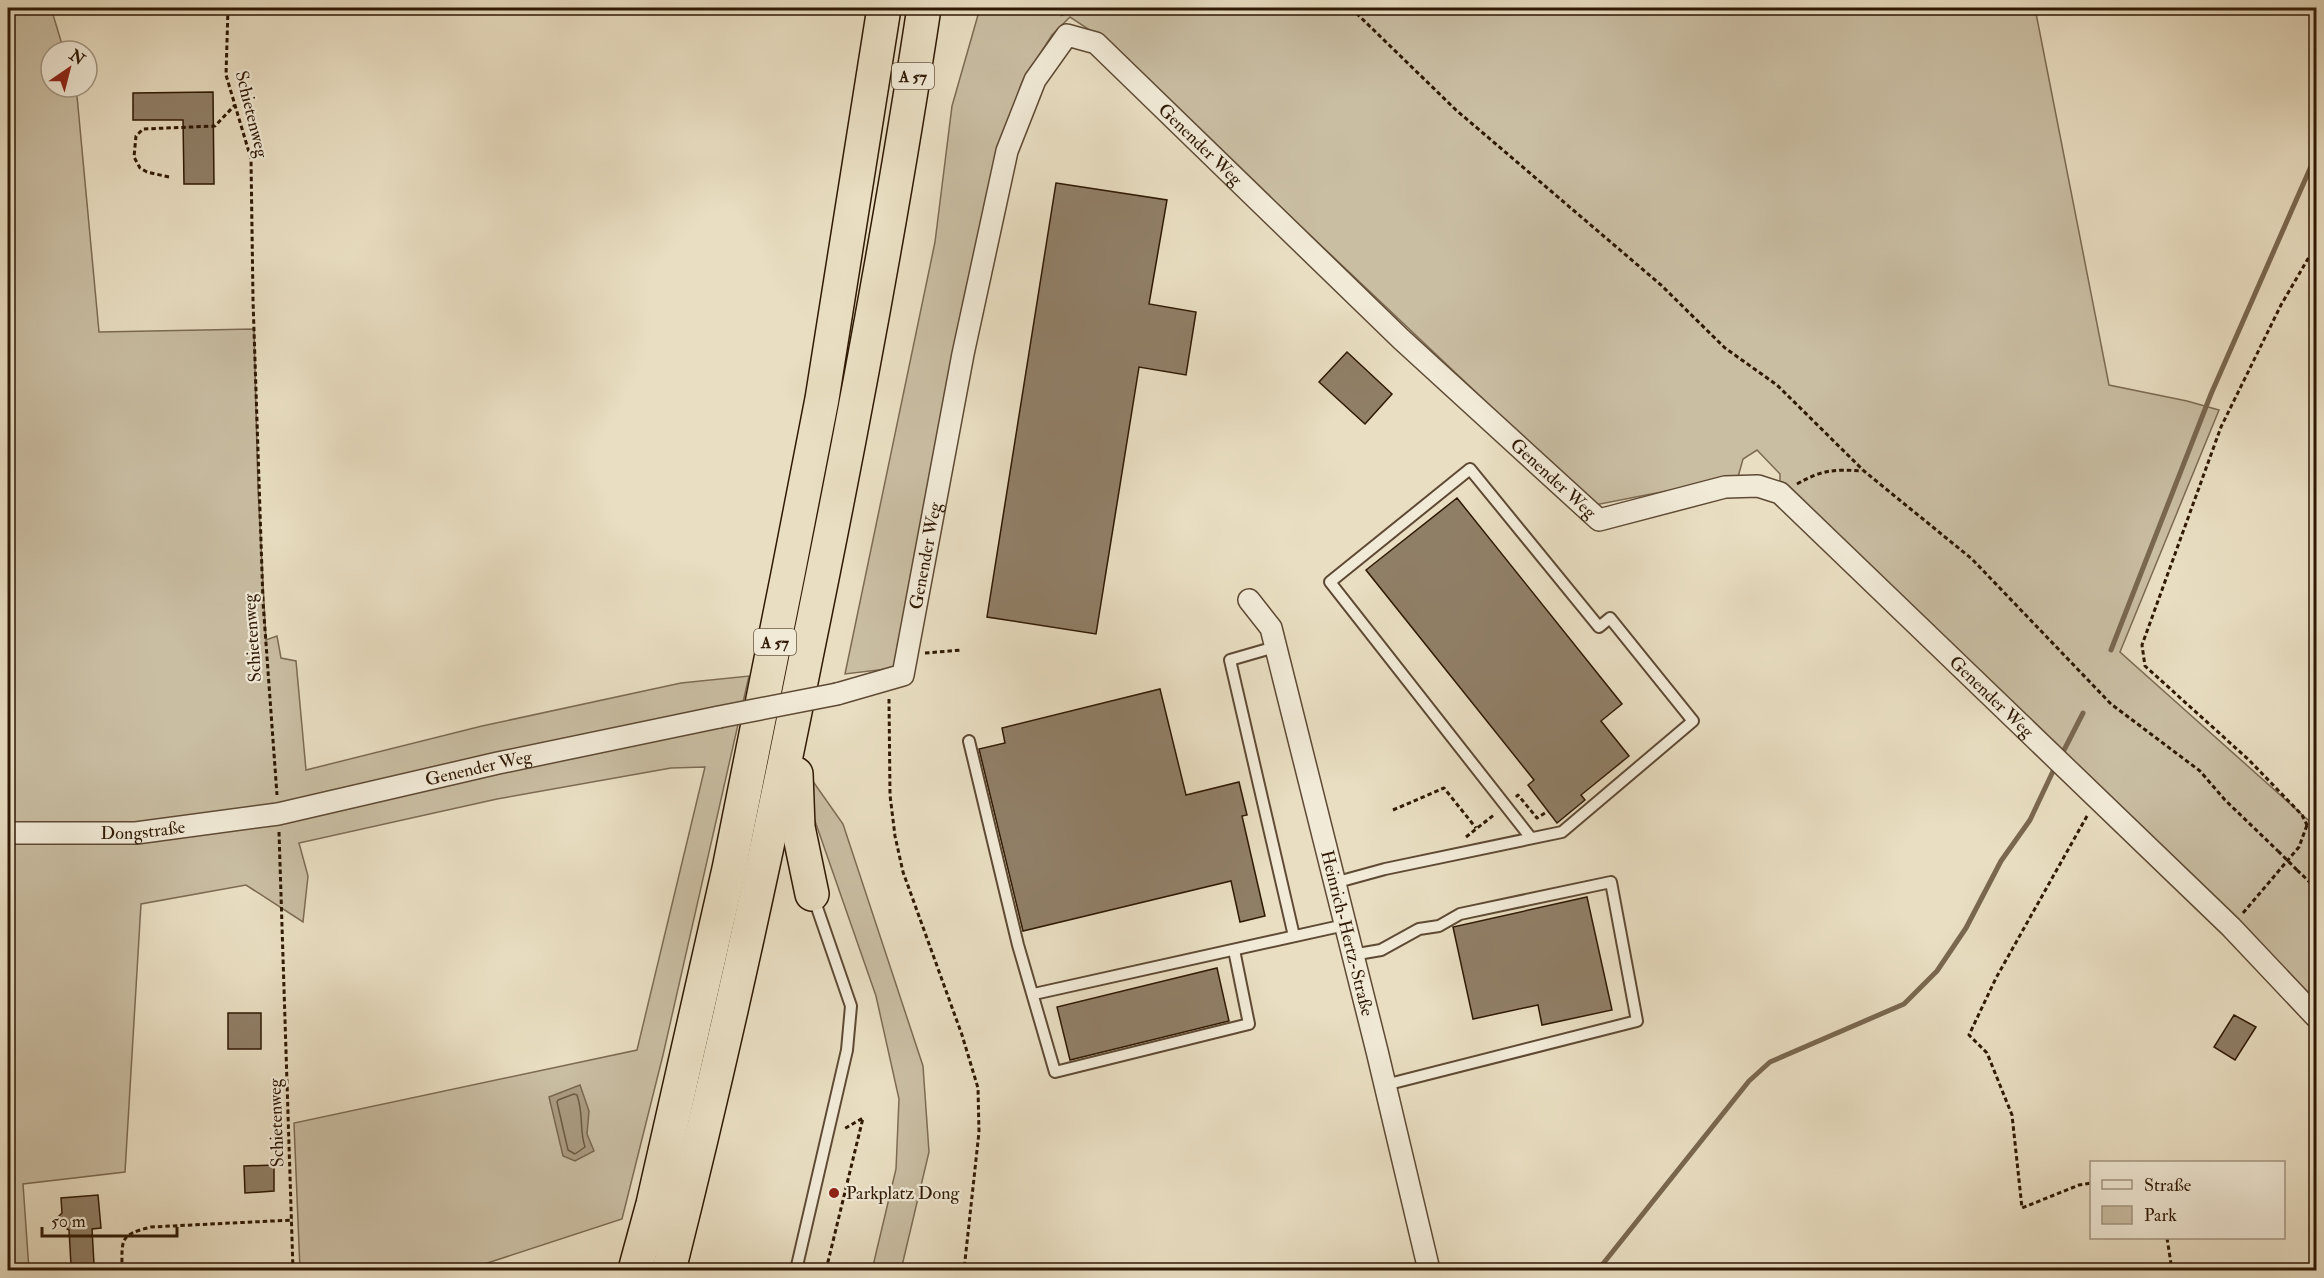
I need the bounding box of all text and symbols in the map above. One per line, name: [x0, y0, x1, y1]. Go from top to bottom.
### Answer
north arrow: [39, 39, 99, 99]
text: N: [65, 45, 89, 70]
road number: A 57: [892, 63, 934, 89]
street label: Schietenweg: [230, 68, 274, 161]
street label: Genender Weg: [1153, 99, 1248, 192]
street label: Genender Weg: [1505, 433, 1602, 525]
street label: Genender Weg: [904, 499, 947, 611]
street label: Schietenweg: [238, 592, 267, 683]
road number: A 57: [754, 629, 796, 655]
street label: Genender Weg: [1944, 651, 2039, 744]
street label: Genender Weg: [423, 745, 535, 792]
street label: Dongstraße: [101, 815, 187, 845]
street label: Heinrich-Hertz-Straße: [1315, 848, 1379, 1019]
street label: Schietenweg: [263, 1077, 290, 1168]
legend: [2090, 1161, 2285, 1239]
text: Straße: [2144, 1174, 2192, 1197]
place label: Parkplatz Dong: [846, 1182, 961, 1205]
marker: Parkplatz Dong: [827, 1186, 841, 1200]
scale bar: [42, 1200, 177, 1238]
text: Park: [2144, 1204, 2177, 1227]
text: 50 m: [51, 1210, 86, 1233]

